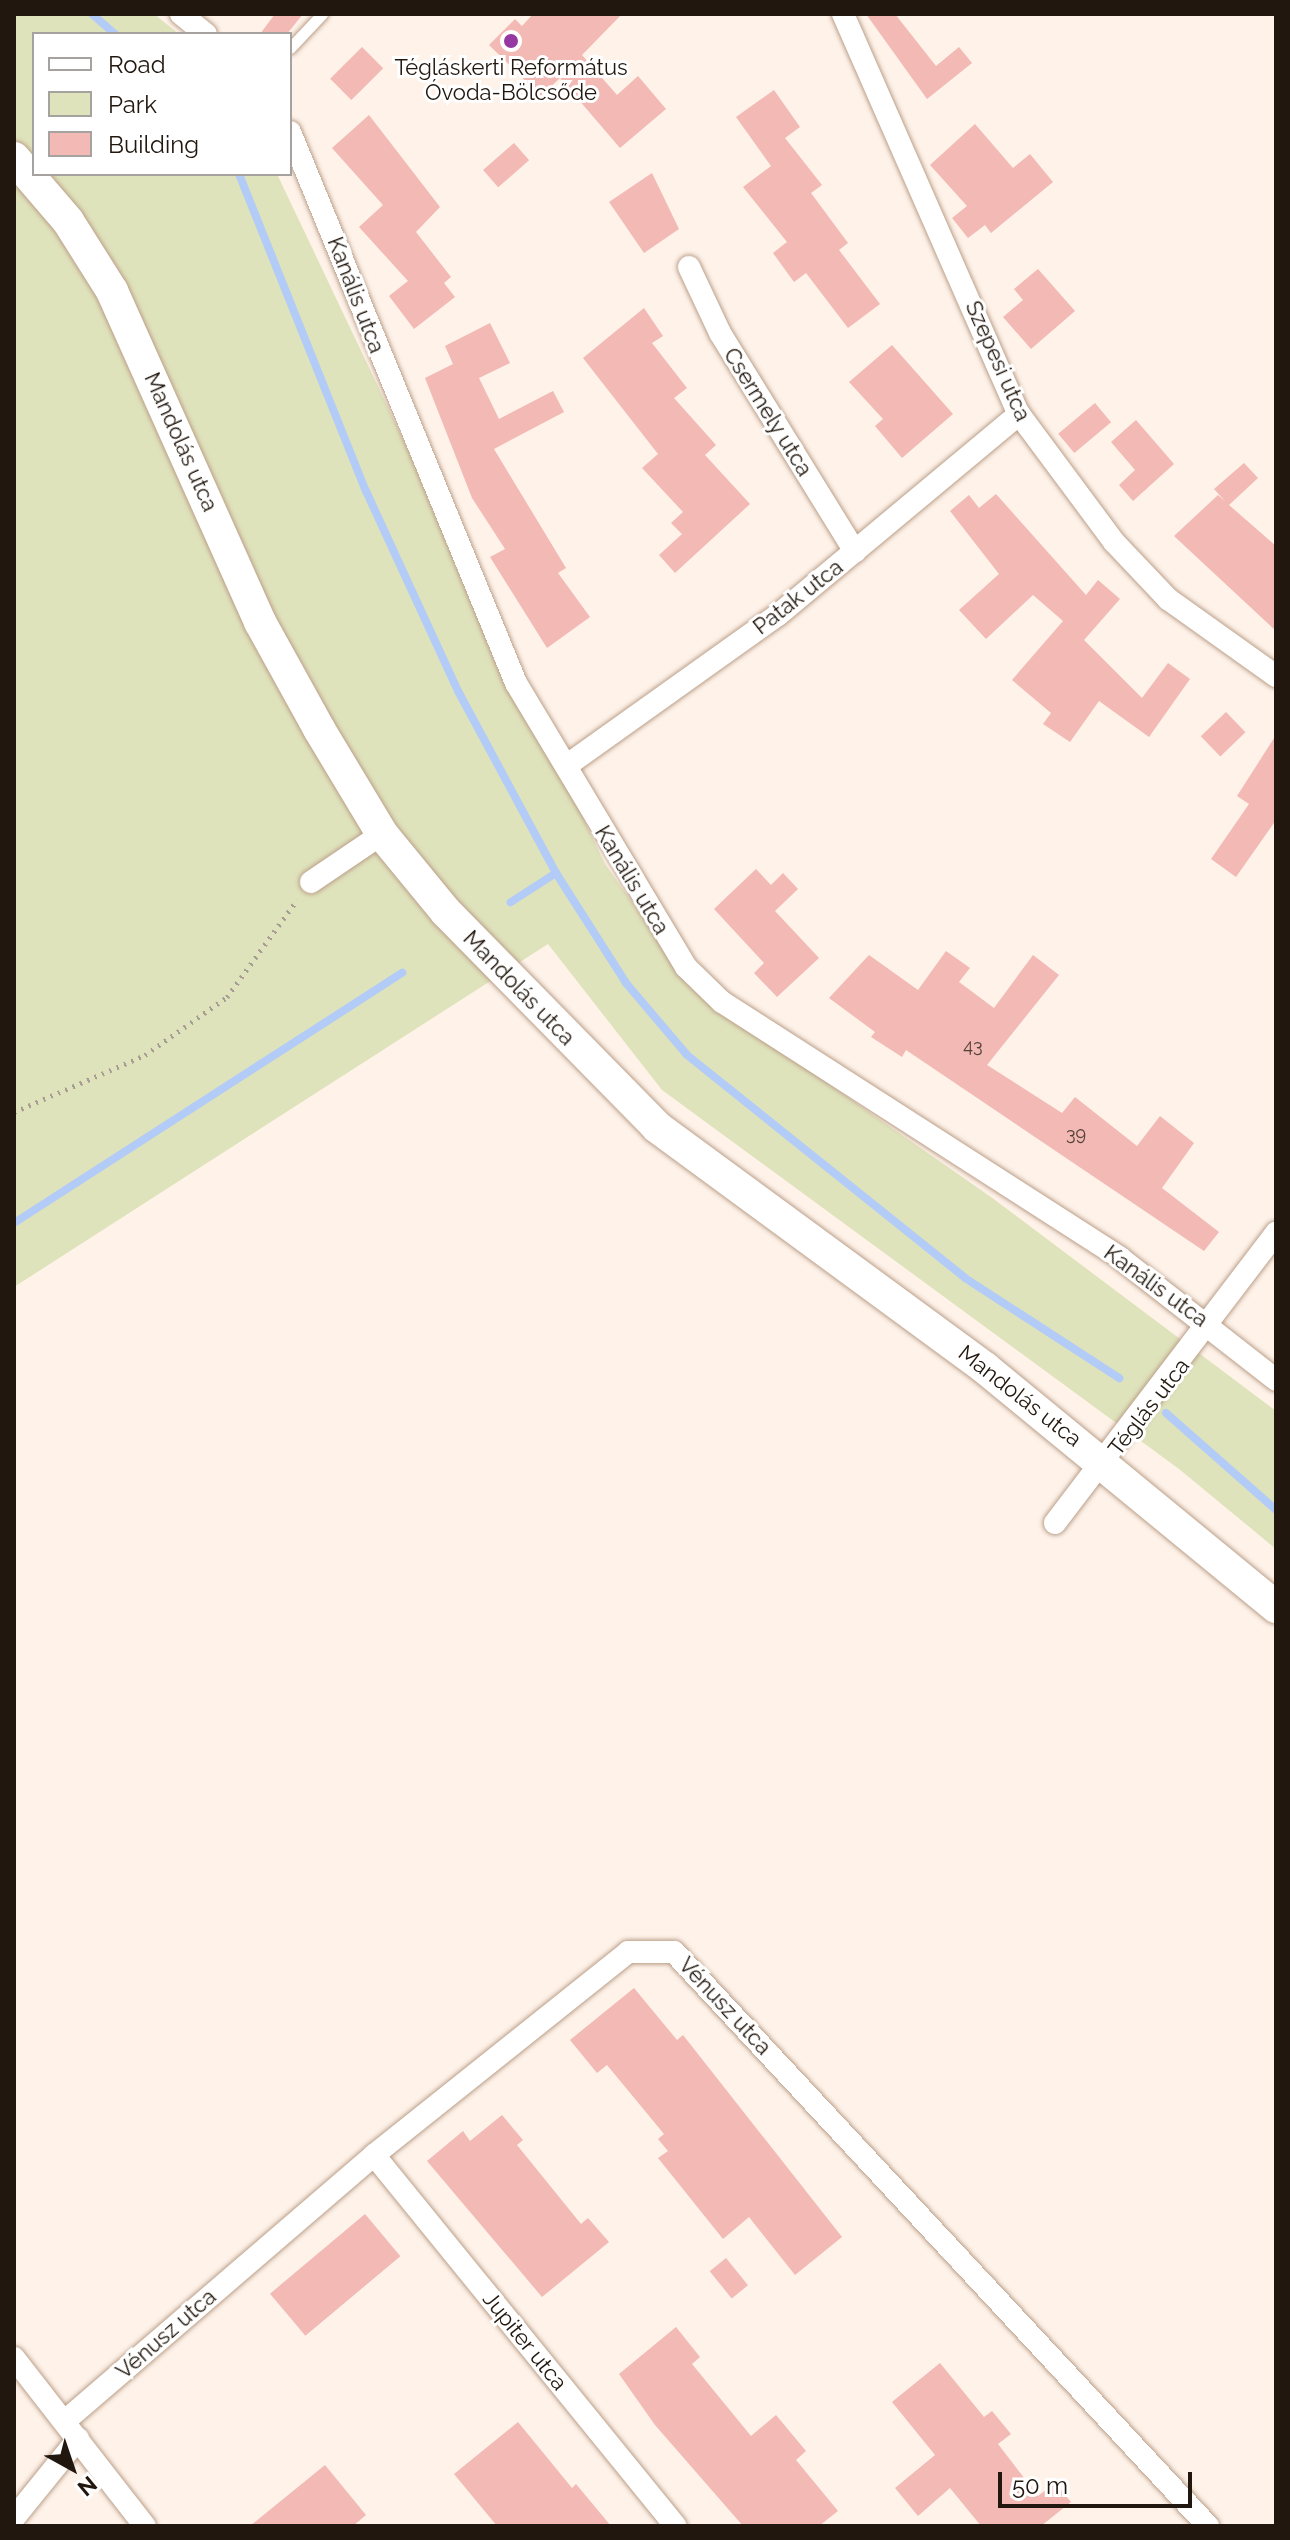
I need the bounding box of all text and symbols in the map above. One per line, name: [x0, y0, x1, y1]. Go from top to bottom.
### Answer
legend: [32, 32, 292, 176]
marker: Tégláskerti Református Óvoda-Bölcsőde: [502, 32, 520, 50]
text: Road: [108, 50, 166, 79]
place label: Tégláskerti Református Óvoda-Bölcsőde: [394, 54, 628, 106]
text: Park: [108, 90, 157, 119]
text: Building: [108, 130, 199, 159]
street label: Kanális utca: [322, 233, 390, 357]
street label: Szepesi utca: [960, 297, 1036, 425]
street label: Csermely utca: [718, 343, 818, 481]
street label: Mandolás utca: [139, 368, 223, 516]
street label: Patak utca: [748, 554, 848, 640]
street label: Kanális utca: [589, 821, 675, 939]
street label: Mandolás utca: [458, 925, 580, 1051]
house number: 43: [963, 1035, 983, 1057]
house number: 39: [1066, 1123, 1086, 1145]
street label: Kanális utca: [1099, 1239, 1213, 1333]
street label: Mandolás utca: [953, 1340, 1087, 1452]
street label: Téglás utca: [1103, 1353, 1195, 1461]
street label: Vénusz utca: [673, 1952, 777, 2060]
street label: Vénusz utca: [111, 2283, 221, 2385]
street label: Jupiter utca: [477, 2286, 573, 2396]
north arrow: [32, 2428, 112, 2508]
scale bar: [1002, 2456, 1196, 2506]
text: N: [73, 2471, 102, 2502]
text: 50 m: [1012, 2471, 1068, 2500]

